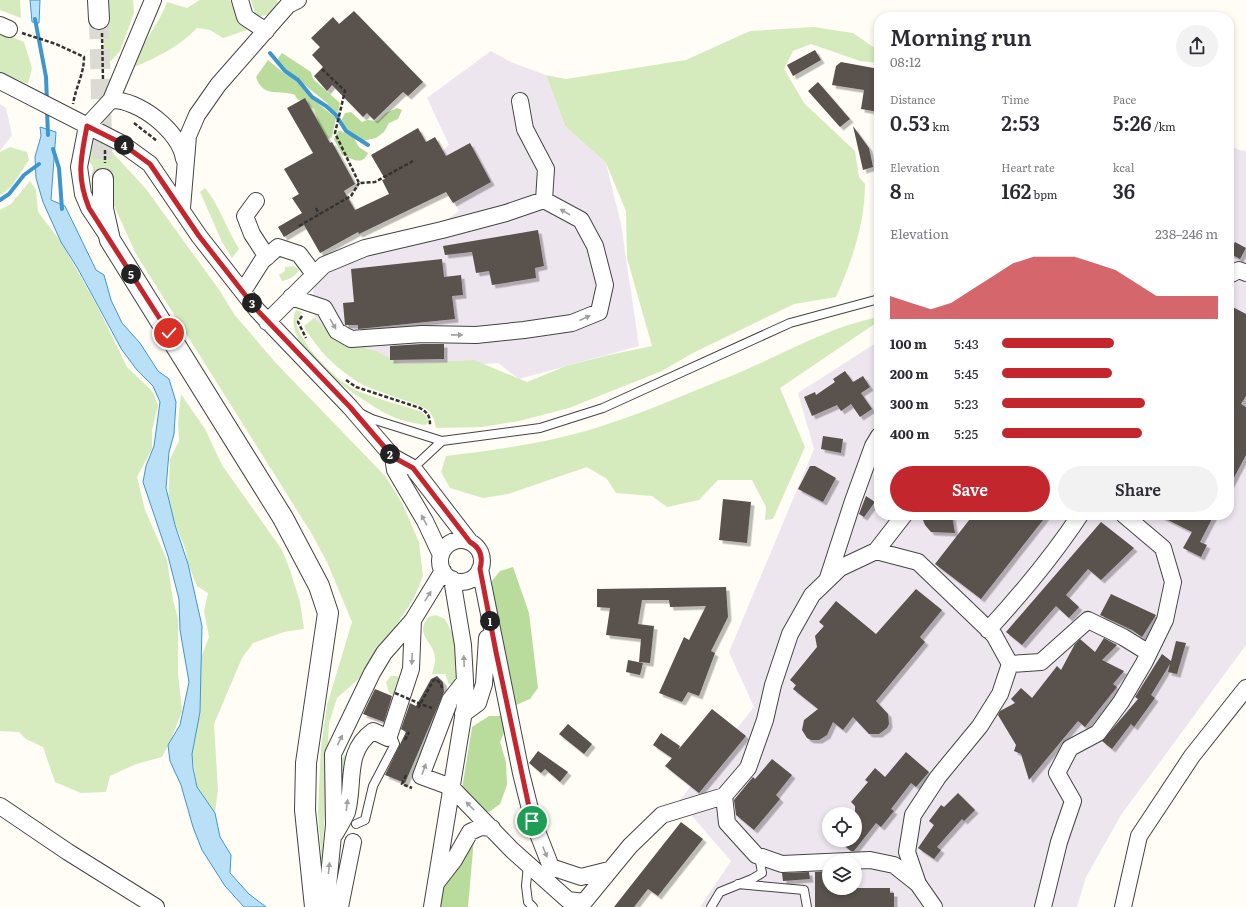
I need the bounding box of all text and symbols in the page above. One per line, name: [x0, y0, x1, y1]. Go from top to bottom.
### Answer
text: Morning run: [890, 20, 1032, 53]
button: share: [1176, 25, 1218, 67]
text: 08:12: [890, 52, 921, 71]
text: Distance: [890, 91, 935, 107]
text: Time: [1001, 91, 1029, 107]
text: Pace: [1113, 91, 1136, 107]
text: 0.53: [890, 107, 930, 137]
text: 2:53: [1001, 107, 1040, 137]
text: 5:26: [1113, 107, 1152, 137]
text: km: [930, 118, 950, 134]
text: /km: [1152, 118, 1176, 134]
pin: 4: [114, 135, 134, 155]
text: 4: [121, 137, 127, 153]
text: Elevation: [890, 159, 940, 175]
text: Heart rate: [1001, 159, 1055, 175]
text: kcal: [1113, 159, 1134, 175]
text: 8: [890, 175, 901, 205]
text: 162: [1001, 175, 1031, 205]
text: 36: [1113, 175, 1135, 205]
text: m: [901, 186, 914, 202]
text: bpm: [1031, 186, 1057, 202]
one-way arrow: [560, 209, 571, 215]
text: Elevation: [890, 224, 949, 243]
text: 238–246 m: [1155, 224, 1218, 243]
pin: 5: [121, 264, 141, 284]
text: 5: [128, 266, 134, 282]
pin: 3: [242, 293, 262, 313]
text: 3: [249, 295, 255, 311]
one-way arrow: [579, 315, 590, 321]
pin: [152, 316, 186, 350]
one-way arrow: [330, 318, 337, 330]
icon: check: [158, 322, 180, 344]
one-way arrow: [451, 332, 464, 338]
text: 100 m: [890, 334, 927, 353]
text: 5:43: [954, 334, 979, 353]
text: 200 m: [890, 364, 929, 383]
text: 5:45: [954, 364, 978, 383]
text: 300 m: [890, 394, 929, 413]
text: 5:23: [954, 394, 978, 413]
text: 400 m: [890, 424, 929, 443]
text: 5:25: [954, 424, 978, 443]
pin: 2: [380, 444, 400, 464]
text: 2: [387, 446, 393, 462]
button: Save: [890, 466, 1050, 512]
button: Share: [1058, 466, 1218, 512]
one-way arrow: [420, 514, 427, 525]
one-way arrow: [425, 590, 432, 602]
pin: 1: [480, 611, 500, 631]
text: 1: [488, 613, 492, 629]
one-way arrow: [408, 653, 415, 665]
one-way arrow: [461, 654, 467, 667]
one-way arrow: [337, 734, 343, 746]
one-way arrow: [421, 763, 427, 775]
one-way arrow: [344, 799, 350, 811]
one-way arrow: [465, 801, 475, 811]
pin: [515, 804, 549, 838]
map controls: [822, 807, 862, 895]
button: locate: [822, 807, 862, 847]
icon: arrive: [521, 810, 543, 832]
one-way arrow: [542, 847, 548, 858]
button: layers: [822, 855, 862, 895]
one-way arrow: [326, 862, 332, 874]

